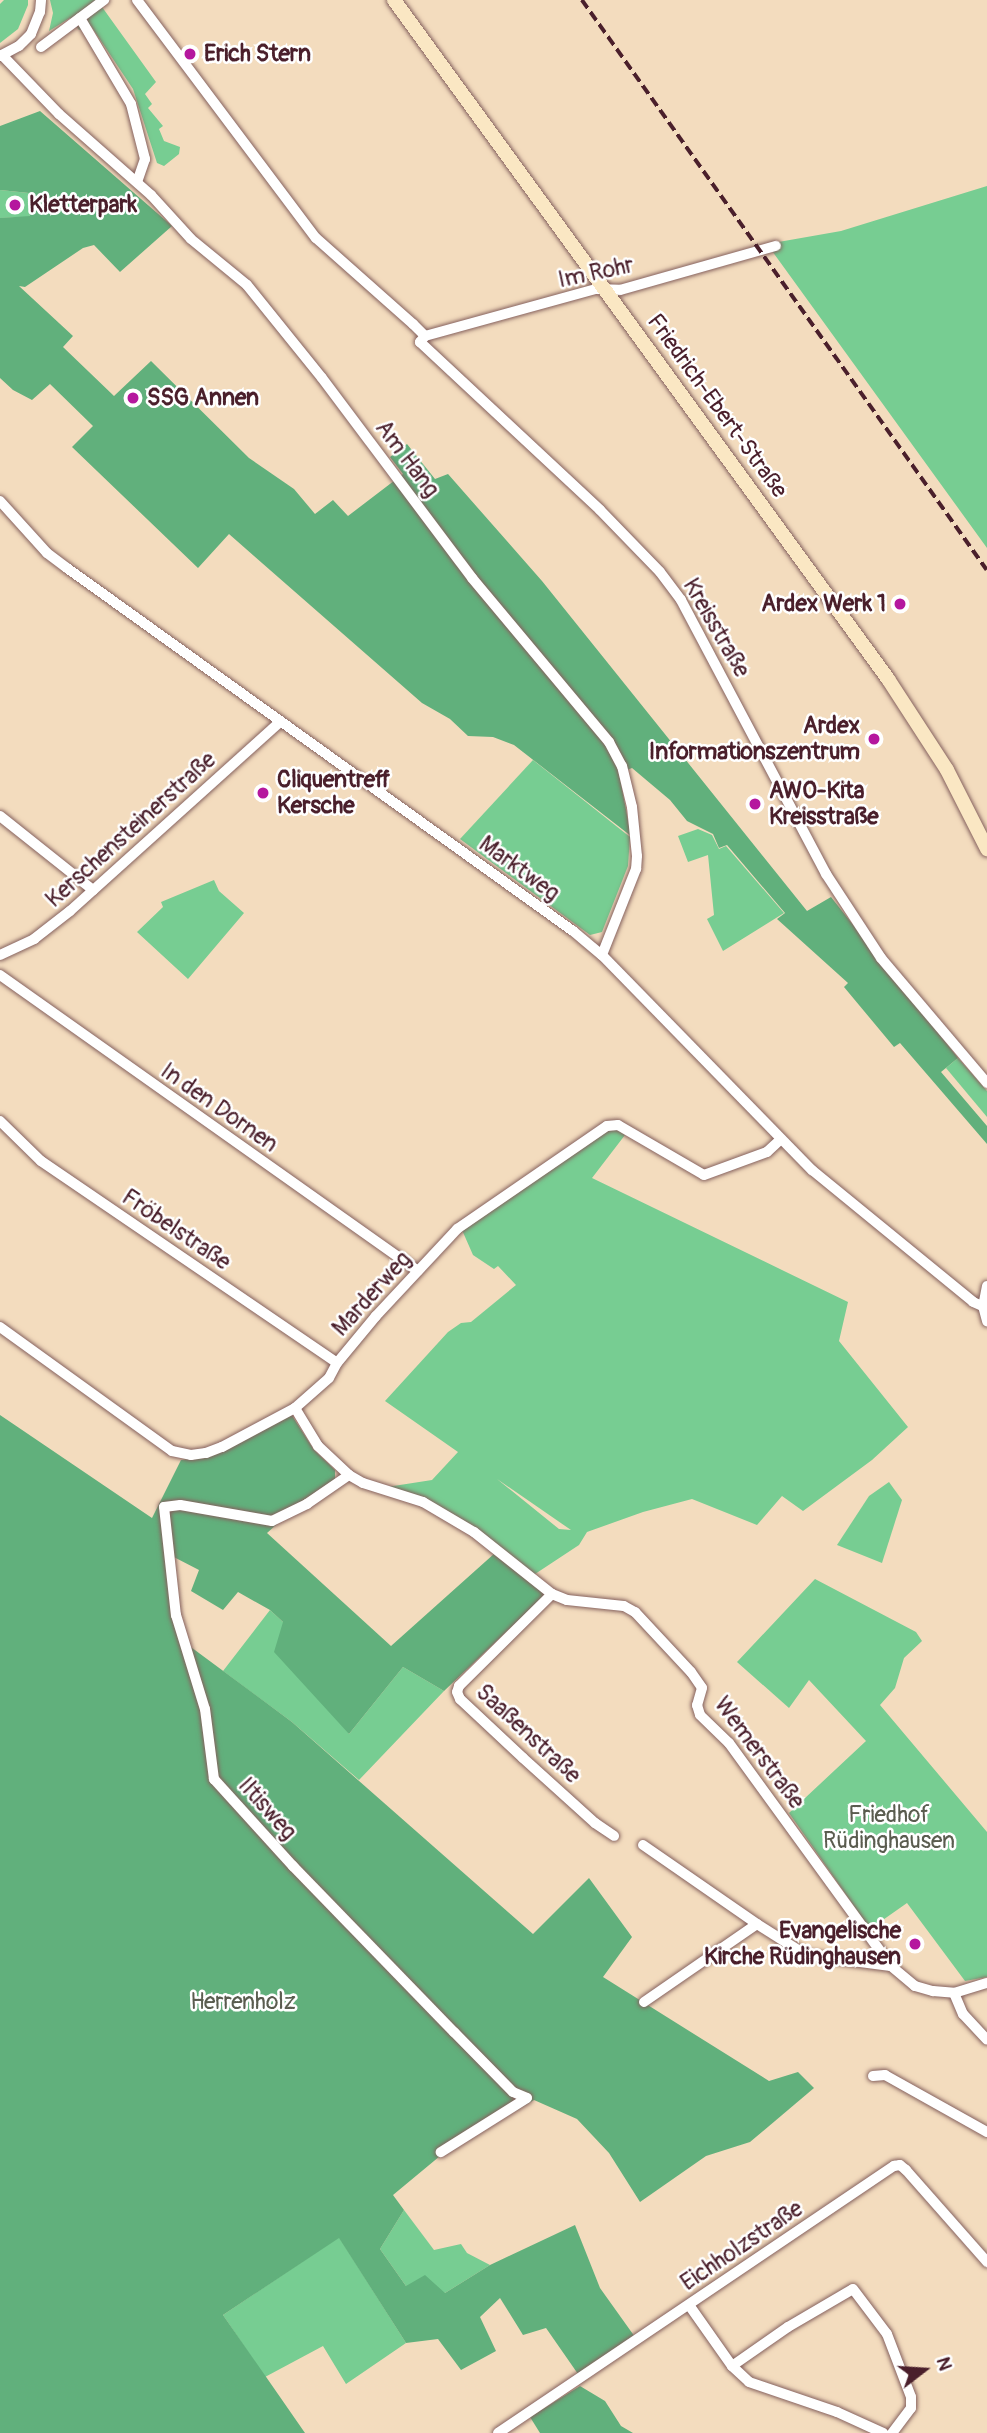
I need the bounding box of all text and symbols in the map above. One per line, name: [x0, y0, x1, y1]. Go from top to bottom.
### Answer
place label: Erich Stern: [204, 40, 311, 68]
marker: Erich Stern: [182, 46, 198, 62]
place label: Kletterpark: [29, 191, 137, 219]
marker: Kletterpark: [7, 197, 23, 213]
street label: Im Rohr: [556, 252, 636, 294]
street label: Friedrich-Ebert-Straße: [641, 309, 793, 503]
place label: SSG Annen: [147, 384, 259, 412]
marker: SSG Annen: [125, 390, 141, 406]
street label: Am Hang: [369, 415, 445, 503]
street label: Kreisstraße: [677, 574, 755, 682]
place label: Ardex Werk 1: [761, 590, 886, 618]
marker: Ardex Werk 1: [892, 596, 908, 612]
place label: Ardex Informationszentrum: [649, 712, 860, 766]
marker: Ardex Informationszentrum: [866, 731, 882, 747]
street label: Kerschensteinerstraße: [40, 746, 222, 914]
place label: Cliquentreff Kersche: [277, 766, 390, 820]
place label: AWO-Kita Kreisstraße: [769, 777, 879, 831]
marker: Cliquentreff Kersche: [255, 785, 271, 801]
marker: AWO-Kita Kreisstraße: [747, 796, 763, 812]
street label: Marktweg: [473, 831, 565, 907]
street label: In den Dornen: [155, 1057, 283, 1159]
street label: Fröbelstraße: [116, 1184, 236, 1276]
street label: Marderweg: [327, 1246, 417, 1342]
street label: Saaßenstraße: [470, 1679, 586, 1789]
street label: Wemerstraße: [708, 1692, 810, 1814]
street label: Iltisweg: [232, 1772, 302, 1846]
park label: Friedhof Rüdinghausen: [823, 1801, 955, 1855]
place label: Evangelische Kirche Rüdinghausen: [704, 1917, 901, 1971]
marker: Evangelische Kirche Rüdinghausen: [907, 1936, 923, 1952]
park label: Herrenholz: [190, 1988, 296, 2016]
street label: Eichholzstraße: [676, 2195, 808, 2297]
north arrow: [889, 2335, 959, 2405]
text: N: [931, 2354, 957, 2374]

